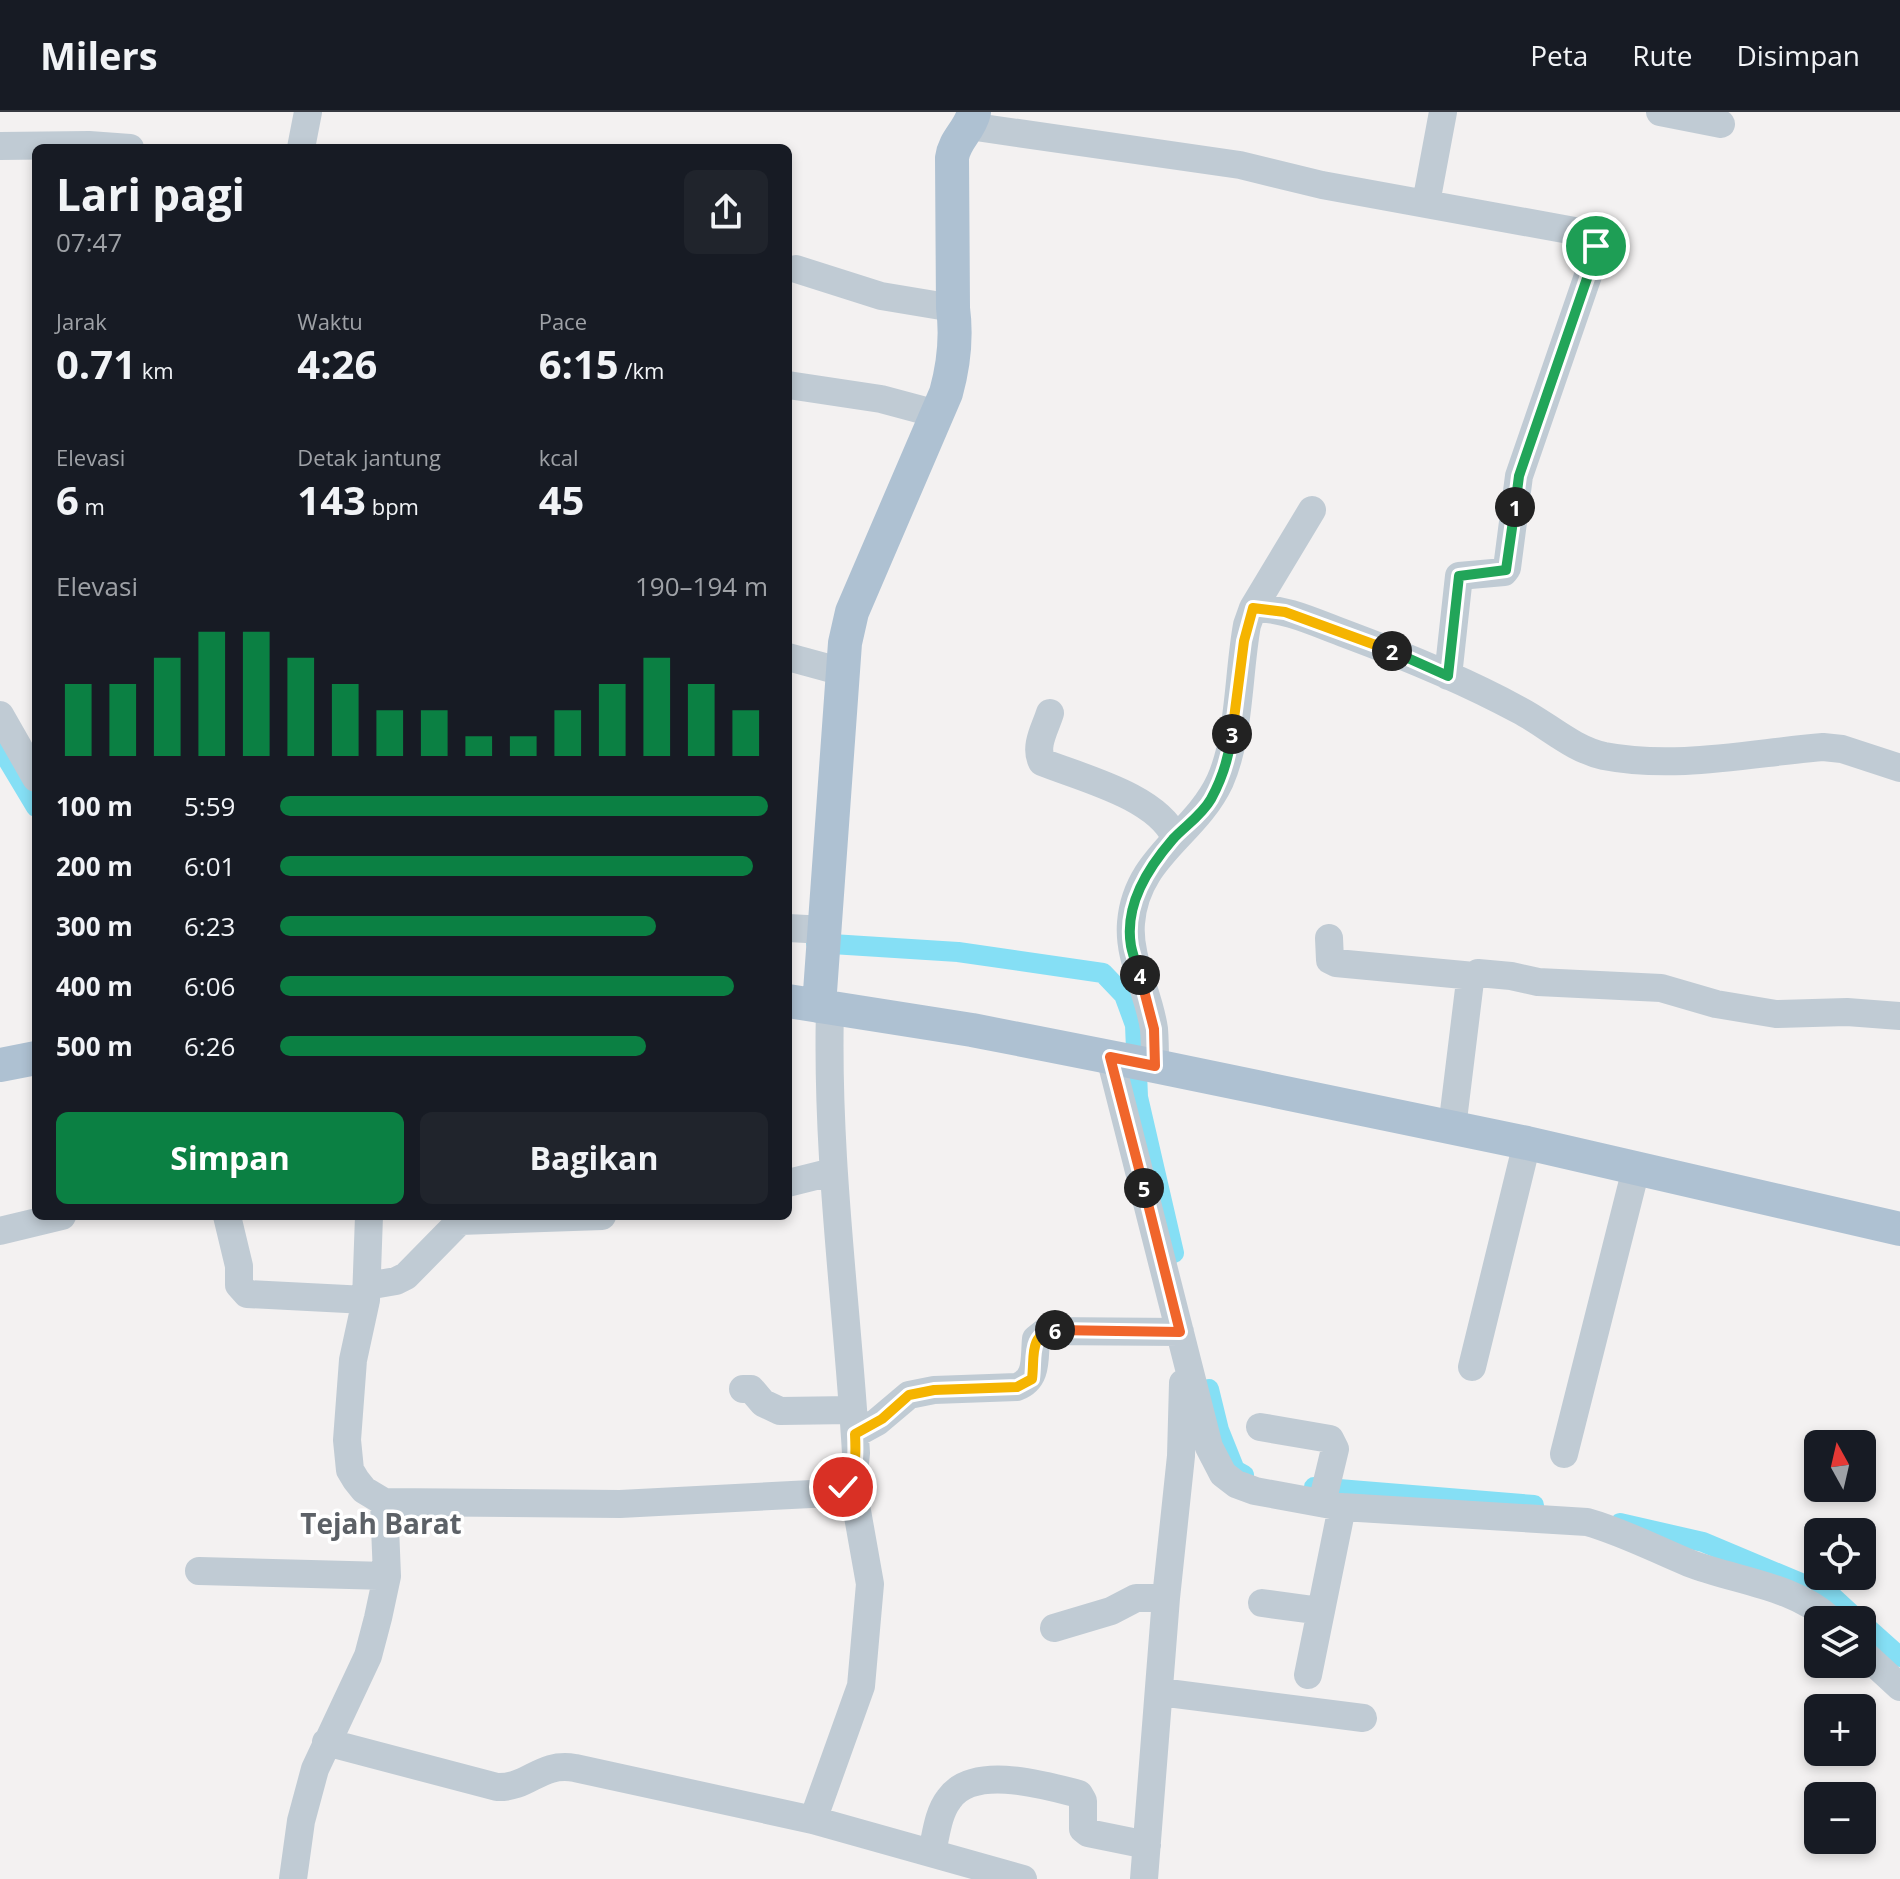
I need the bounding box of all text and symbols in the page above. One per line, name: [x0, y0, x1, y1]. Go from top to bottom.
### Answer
text: Milers: [40, 29, 158, 81]
text: Peta: [1530, 36, 1588, 74]
text: Rute: [1632, 36, 1692, 74]
text: Disimpan: [1736, 36, 1860, 74]
text: Lari pagi: [56, 164, 245, 224]
button: share: [684, 170, 768, 254]
pin: [1562, 212, 1630, 280]
text: 07:47: [56, 224, 122, 260]
icon: arrive: [1574, 224, 1618, 268]
text: Jarak: [56, 306, 107, 336]
text: Waktu: [297, 306, 363, 336]
text: Pace: [539, 306, 587, 336]
text: 0.71: [56, 336, 136, 391]
text: 4:26: [297, 336, 377, 391]
text: 6:15: [539, 336, 619, 391]
text: km: [136, 355, 174, 385]
text: /km: [619, 355, 664, 385]
text: Elevasi: [56, 442, 125, 472]
text: Detak jantung: [297, 442, 441, 472]
text: kcal: [539, 442, 579, 472]
text: 6: [56, 472, 79, 527]
text: 143: [297, 472, 366, 527]
text: 45: [539, 472, 584, 527]
pin: 1: [1495, 487, 1535, 527]
text: m: [79, 491, 105, 521]
text: bpm: [366, 491, 419, 521]
text: 1: [1509, 492, 1521, 522]
text: Elevasi: [56, 568, 138, 604]
text: 190–194 m: [635, 568, 768, 604]
pin: 2: [1372, 631, 1412, 671]
text: 2: [1386, 636, 1398, 666]
pin: 3: [1212, 714, 1252, 754]
text: 3: [1226, 719, 1238, 749]
text: 100 m: [56, 788, 133, 824]
text: 5:59: [184, 788, 235, 824]
text: 200 m: [56, 848, 133, 884]
text: 6:01: [184, 848, 235, 884]
text: 300 m: [56, 908, 133, 944]
text: 6:23: [184, 908, 235, 944]
pin: 4: [1120, 955, 1160, 995]
text: 4: [1134, 960, 1146, 990]
text: 400 m: [56, 968, 133, 1004]
text: 6:06: [184, 968, 235, 1004]
text: 500 m: [56, 1028, 133, 1064]
text: 6:26: [184, 1028, 235, 1064]
button: Simpan: [56, 1112, 404, 1204]
button: Bagikan: [420, 1112, 768, 1204]
pin: 5: [1124, 1168, 1164, 1208]
text: 5: [1138, 1173, 1150, 1203]
pin: 6: [1035, 1310, 1075, 1350]
text: 6: [1049, 1315, 1061, 1345]
north arrow: [1804, 1430, 1876, 1502]
map controls: [1804, 1430, 1876, 1854]
pin: [809, 1453, 877, 1521]
icon: check: [821, 1465, 865, 1509]
district label: Tejah Barat: [300, 1504, 462, 1542]
button: locate: [1804, 1518, 1876, 1590]
button: layers: [1804, 1606, 1876, 1678]
button: +: [1804, 1694, 1876, 1766]
button: −: [1804, 1782, 1876, 1854]

